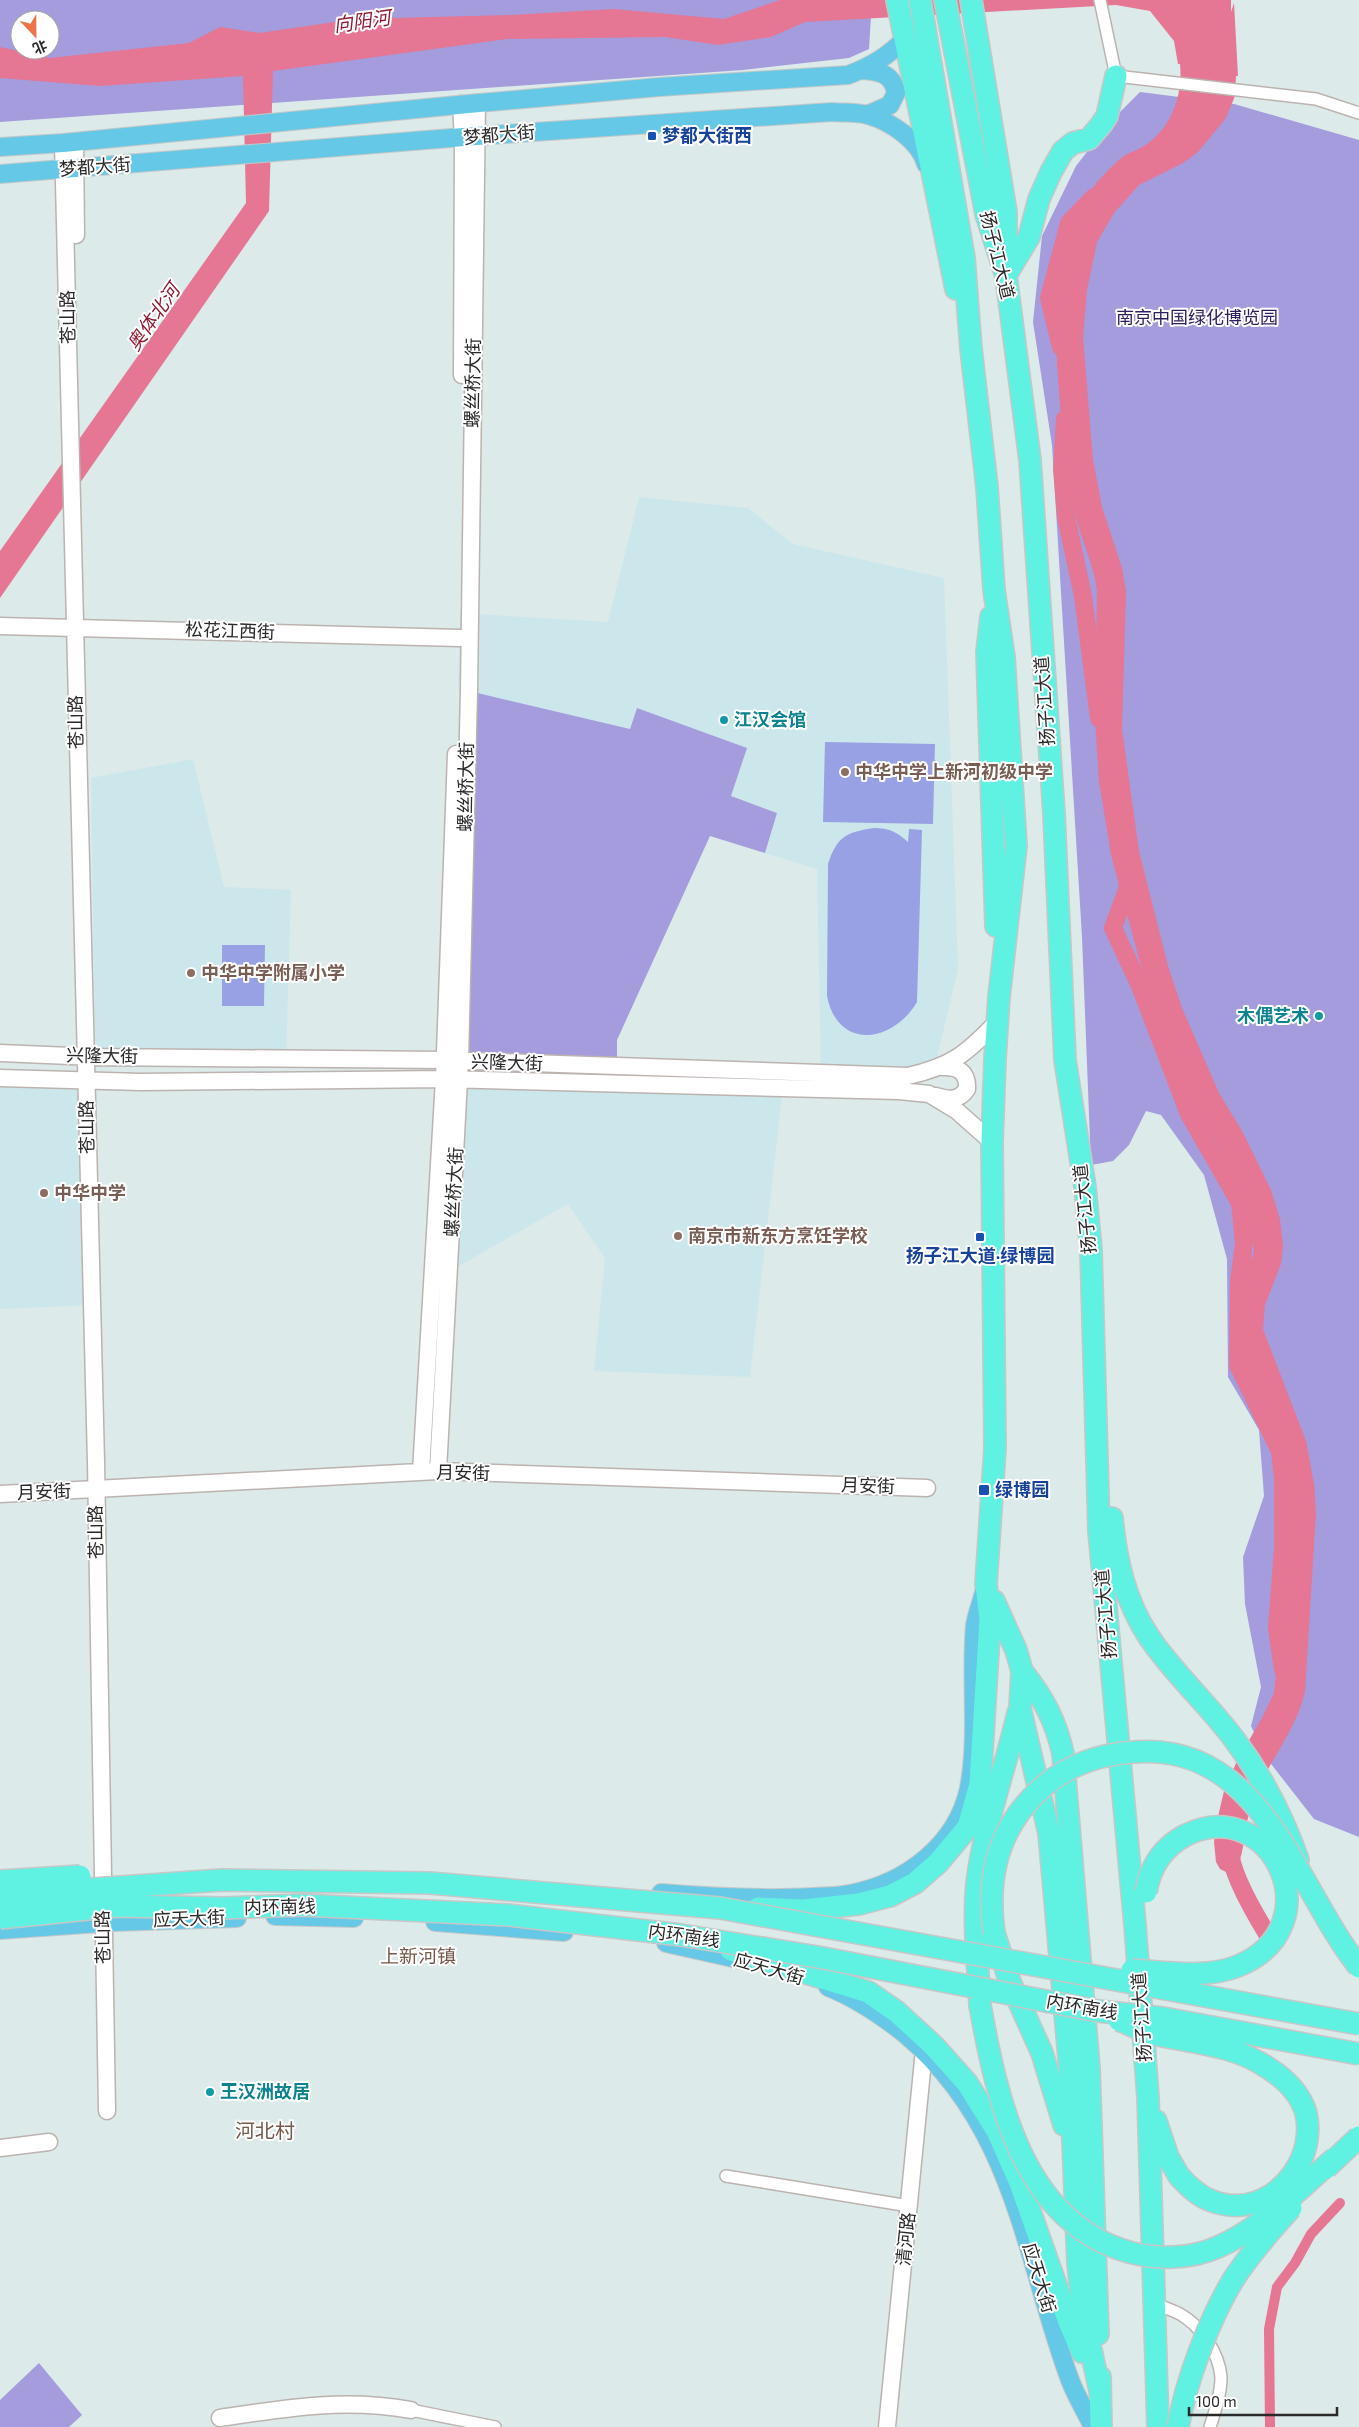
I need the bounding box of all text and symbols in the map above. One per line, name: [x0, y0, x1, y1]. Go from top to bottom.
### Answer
water label: 向阳河: [332, 5, 396, 36]
north arrow: [10, 10, 60, 60]
text: 北: [30, 37, 50, 58]
street label: 梦都大街: [462, 120, 536, 148]
place label: 梦都大街西: [662, 124, 752, 146]
marker: 梦都大街西: [646, 130, 658, 142]
street label: 梦都大街: [58, 153, 132, 179]
street label: 扬子江大道: [976, 208, 1020, 301]
water label: 奥体北河: [121, 276, 186, 354]
street label: 苍山路: [56, 290, 78, 344]
park label: 南京中国绿化博览园: [1116, 306, 1278, 328]
street label: 螺丝桥大街: [460, 338, 484, 428]
street label: 松花江西街: [185, 617, 275, 643]
street label: 扬子江大道: [1030, 655, 1058, 747]
street label: 苍山路: [64, 695, 86, 749]
place label: 江汉会馆: [734, 708, 806, 730]
marker: 江汉会馆: [718, 714, 730, 726]
street label: 螺丝桥大街: [453, 742, 477, 832]
place label: 中华中学上新河初级中学: [855, 760, 1053, 782]
marker: 中华中学上新河初级中学: [839, 766, 851, 778]
place label: 中华中学附属小学: [201, 961, 345, 983]
marker: 中华中学附属小学: [185, 967, 197, 979]
place label: 木偶艺术: [1237, 1004, 1309, 1026]
marker: 木偶艺术: [1313, 1010, 1325, 1022]
street label: 兴隆大街: [66, 1043, 138, 1067]
street label: 兴隆大街: [471, 1050, 543, 1074]
street label: 苍山路: [75, 1100, 97, 1154]
street label: 螺丝桥大街: [440, 1146, 466, 1237]
street label: 扬子江大道: [1068, 1163, 1100, 1255]
place label: 中华中学: [54, 1181, 126, 1203]
marker: 中华中学: [38, 1187, 50, 1199]
place label: 南京市新东方烹饪学校: [688, 1224, 868, 1246]
marker: 南京市新东方烹饪学校: [672, 1230, 684, 1242]
marker: 扬子江大道·绿博园: [974, 1231, 986, 1243]
place label: 扬子江大道·绿博园: [906, 1244, 1054, 1266]
street label: 月安街: [436, 1461, 490, 1483]
street label: 月安街: [841, 1473, 895, 1497]
place label: 绿博园: [995, 1478, 1049, 1500]
street label: 月安街: [17, 1479, 71, 1503]
marker: 绿博园: [977, 1483, 991, 1497]
street label: 苍山路: [84, 1505, 106, 1559]
street label: 扬子江大道: [1090, 1568, 1120, 1660]
street label: 内环南线: [244, 1894, 316, 1918]
street label: 应天大街: [153, 1906, 225, 1930]
street label: 苍山路: [91, 1910, 113, 1964]
street label: 内环南线: [647, 1919, 721, 1951]
district label: 上新河镇: [380, 1944, 456, 1967]
street label: 应天大街: [732, 1948, 807, 1989]
street label: 扬子江大道: [1127, 1971, 1155, 2063]
street label: 内环南线: [1045, 1989, 1120, 2023]
place label: 王汉洲故居: [220, 2080, 310, 2102]
marker: 王汉洲故居: [204, 2086, 216, 2098]
district label: 河北村: [235, 2118, 295, 2142]
street label: 清河路: [891, 2211, 919, 2267]
street label: 应天大街: [1019, 2240, 1061, 2315]
scale bar: [1189, 2384, 1336, 2416]
text: 100 m: [1196, 2392, 1237, 2410]

